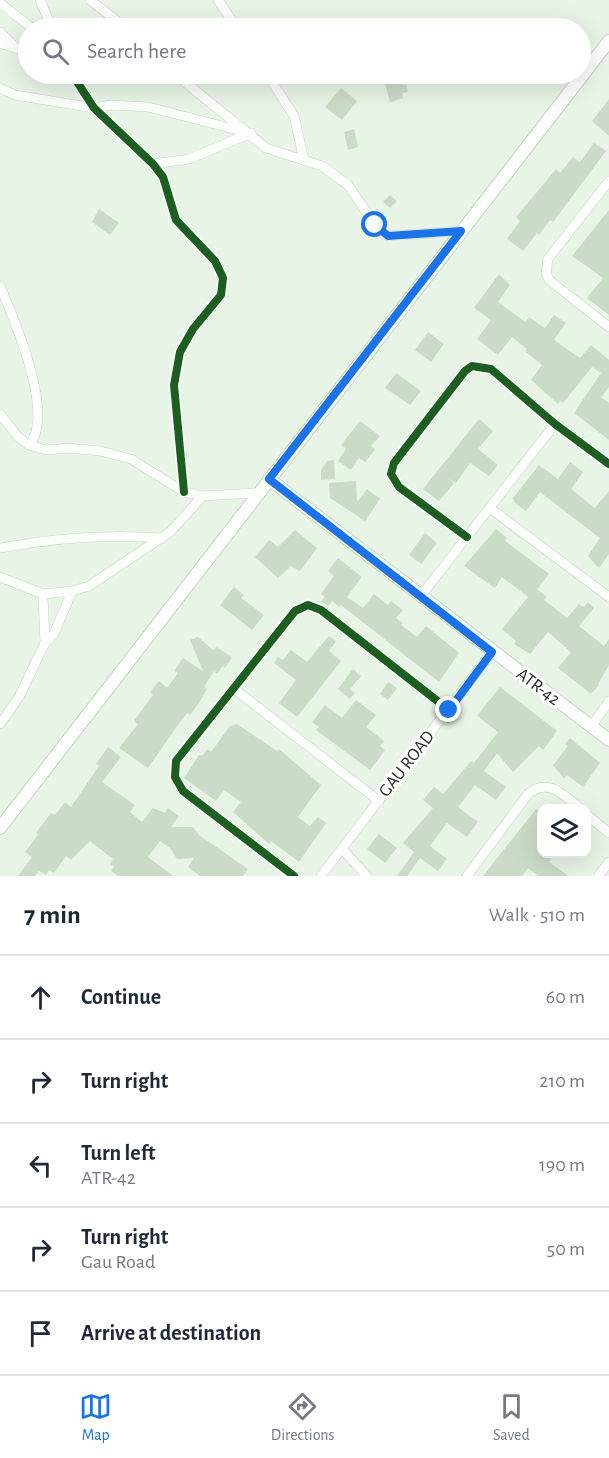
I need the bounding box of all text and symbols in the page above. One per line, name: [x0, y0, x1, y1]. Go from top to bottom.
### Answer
search box: [18, 18, 591, 84]
icon: search: [39, 35, 72, 68]
text: Search here: [87, 40, 186, 62]
route start: [361, 211, 387, 237]
street label: ATR-42: [513, 665, 563, 709]
route end: [435, 696, 461, 722]
street label: GAU ROAD: [376, 728, 438, 800]
map controls: [537, 804, 591, 858]
button: layers: [537, 804, 591, 858]
text: 7 min: [24, 902, 81, 928]
text: Walk · 510 m: [489, 905, 585, 925]
icon: ahead: [24, 981, 57, 1014]
text: Continue: [81, 986, 161, 1008]
text: 60 m: [546, 987, 585, 1007]
icon: right: [24, 1065, 57, 1098]
text: Turn right: [81, 1070, 168, 1092]
text: 210 m: [539, 1071, 585, 1091]
text: Turn left: [81, 1142, 155, 1164]
icon: left: [24, 1149, 57, 1182]
text: 190 m: [539, 1155, 585, 1175]
text: ATR-42: [81, 1168, 136, 1188]
text: Turn right: [81, 1226, 168, 1248]
icon: right: [24, 1233, 57, 1266]
text: 50 m: [547, 1239, 585, 1259]
text: Gau Road: [81, 1252, 155, 1272]
icon: arrive: [24, 1317, 57, 1350]
text: Arrive at destination: [81, 1322, 261, 1344]
tab: Map: [79, 1390, 112, 1445]
tab: Directions: [271, 1390, 335, 1445]
tab: Saved: [493, 1390, 530, 1445]

